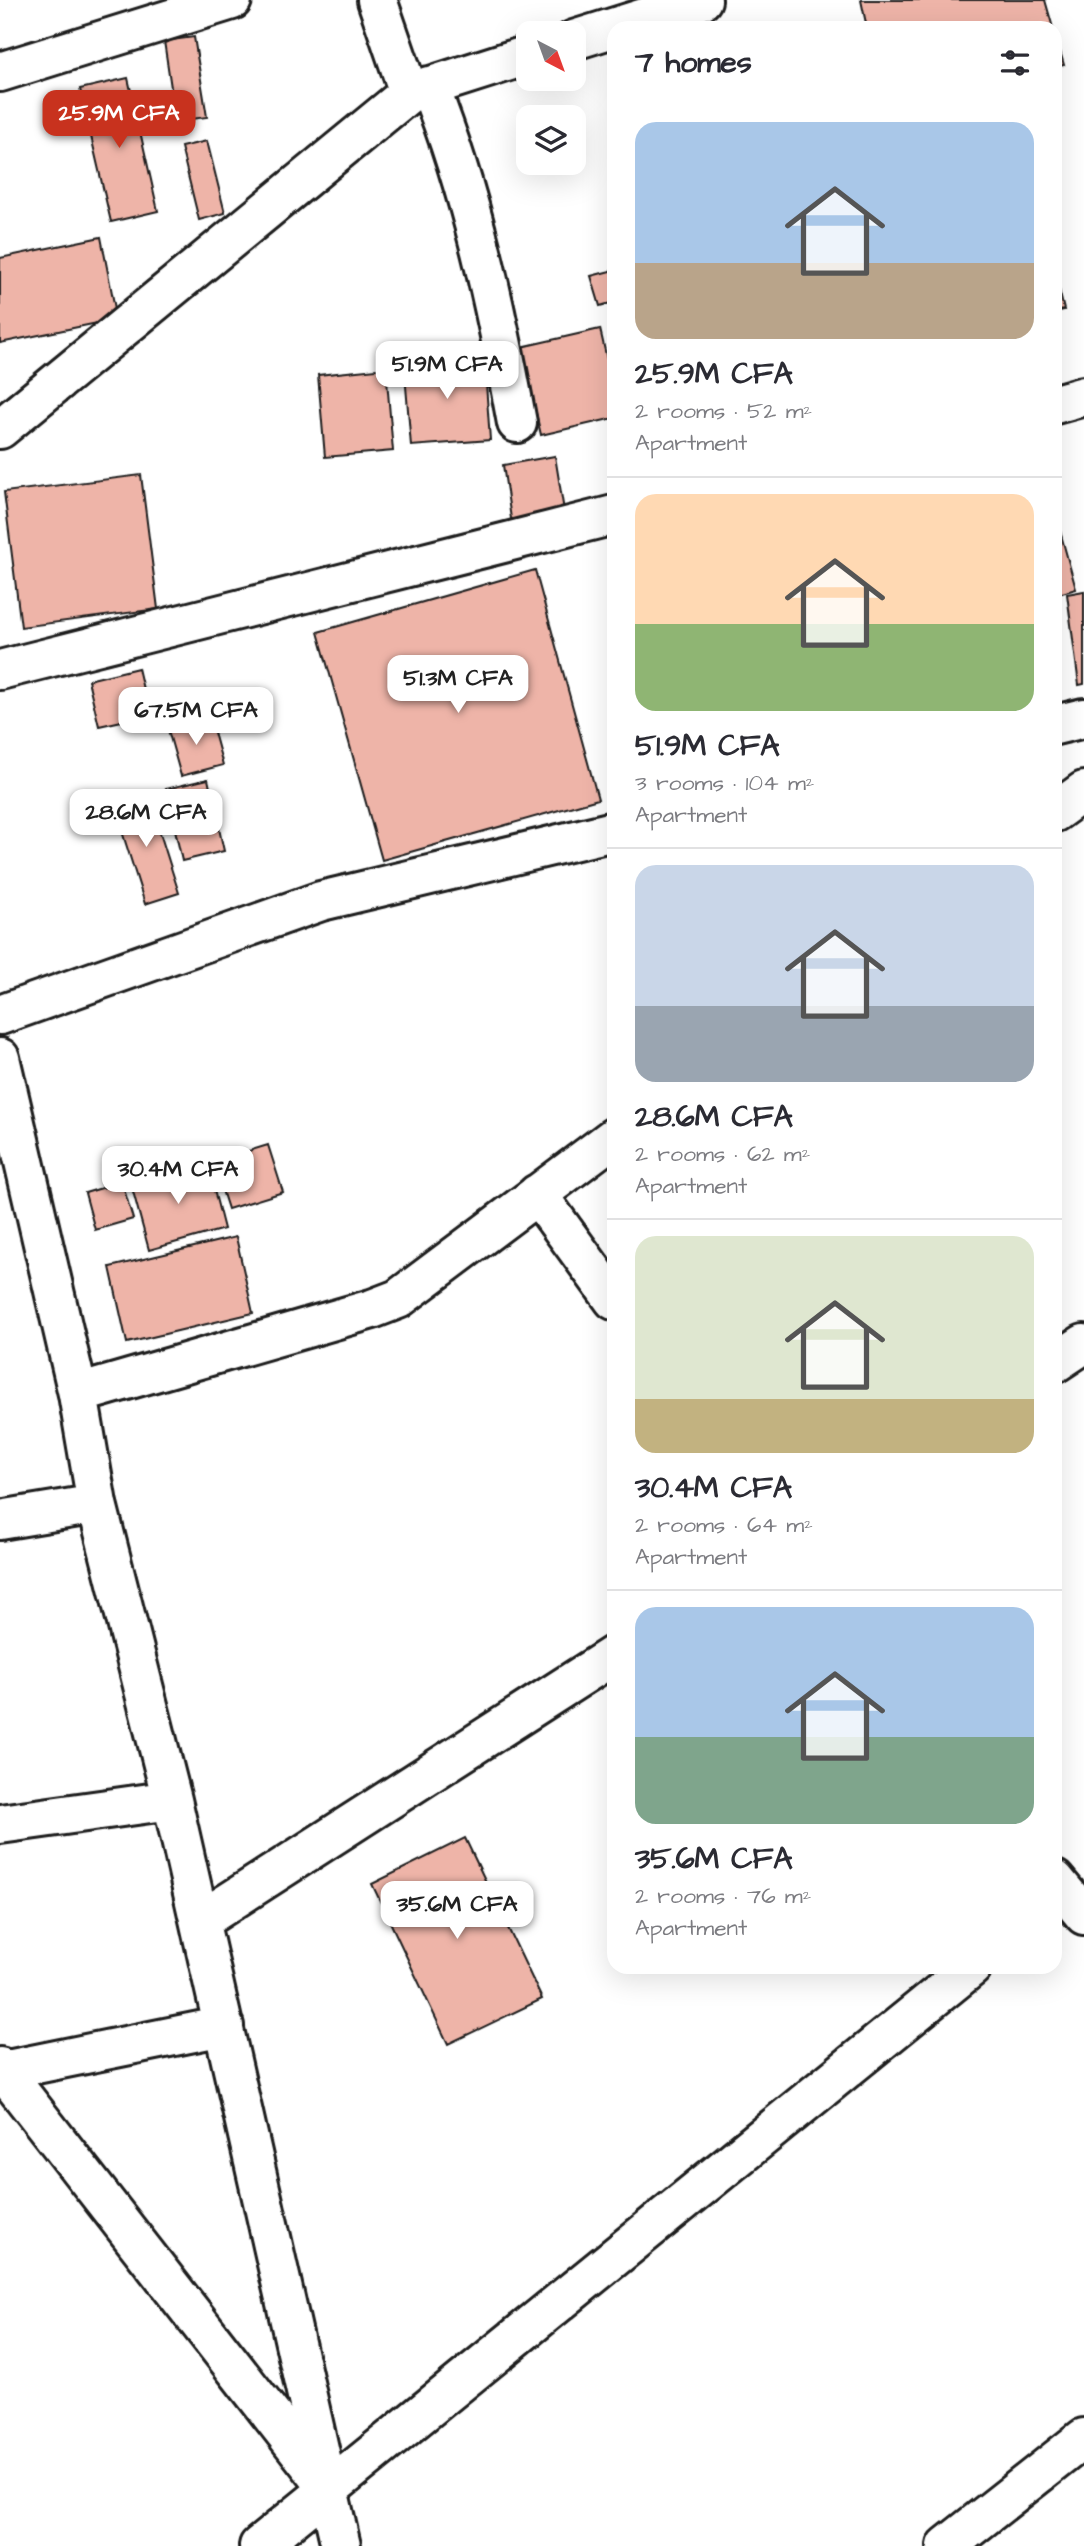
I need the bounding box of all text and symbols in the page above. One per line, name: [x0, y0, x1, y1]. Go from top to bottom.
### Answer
north arrow: [516, 21, 586, 91]
map controls: [516, 21, 586, 175]
text: 7 homes: [635, 42, 752, 84]
icon: filters: [996, 44, 1034, 82]
pin: 25.9M CFA: [39, 90, 199, 150]
text: 25.9M CFA: [59, 97, 179, 129]
button: layers: [516, 105, 586, 175]
icon: home: [772, 168, 898, 294]
pin: 51.9M CFA: [367, 342, 527, 401]
text: 51.9M CFA: [392, 348, 502, 380]
text: 25.9M CFA: [635, 353, 793, 395]
text: 2 rooms · 52 m²: [635, 395, 812, 427]
text: Apartment: [635, 427, 747, 459]
icon: home: [772, 540, 898, 666]
pin: 51.3M CFA: [378, 656, 538, 715]
text: 51.3M CFA: [403, 662, 513, 694]
pin: 67.5M CFA: [116, 688, 276, 747]
text: 67.5M CFA: [134, 694, 258, 726]
text: 51.9M CFA: [635, 725, 779, 767]
text: 3 rooms · 104 m²: [635, 767, 814, 799]
pin: 28.6M CFA: [66, 790, 226, 849]
text: 28.6M CFA: [86, 796, 206, 828]
text: Apartment: [635, 799, 747, 831]
icon: home: [772, 911, 898, 1037]
text: 28.6M CFA: [635, 1096, 793, 1138]
text: 2 rooms · 62 m²: [635, 1138, 810, 1170]
pin: 30.4M CFA: [98, 1146, 258, 1206]
text: 30.4M CFA: [118, 1153, 238, 1185]
text: Apartment: [635, 1170, 747, 1202]
icon: home: [772, 1282, 898, 1408]
text: 30.4M CFA: [635, 1467, 792, 1509]
text: 2 rooms · 64 m²: [635, 1509, 813, 1541]
text: Apartment: [635, 1541, 747, 1573]
icon: home: [772, 1653, 898, 1779]
text: 35.6M CFA: [635, 1838, 793, 1880]
text: 2 rooms · 76 m²: [635, 1880, 811, 1912]
pin: 35.6M CFA: [377, 1882, 537, 1941]
text: 35.6M CFA: [397, 1888, 517, 1920]
text: Apartment: [635, 1912, 747, 1944]

